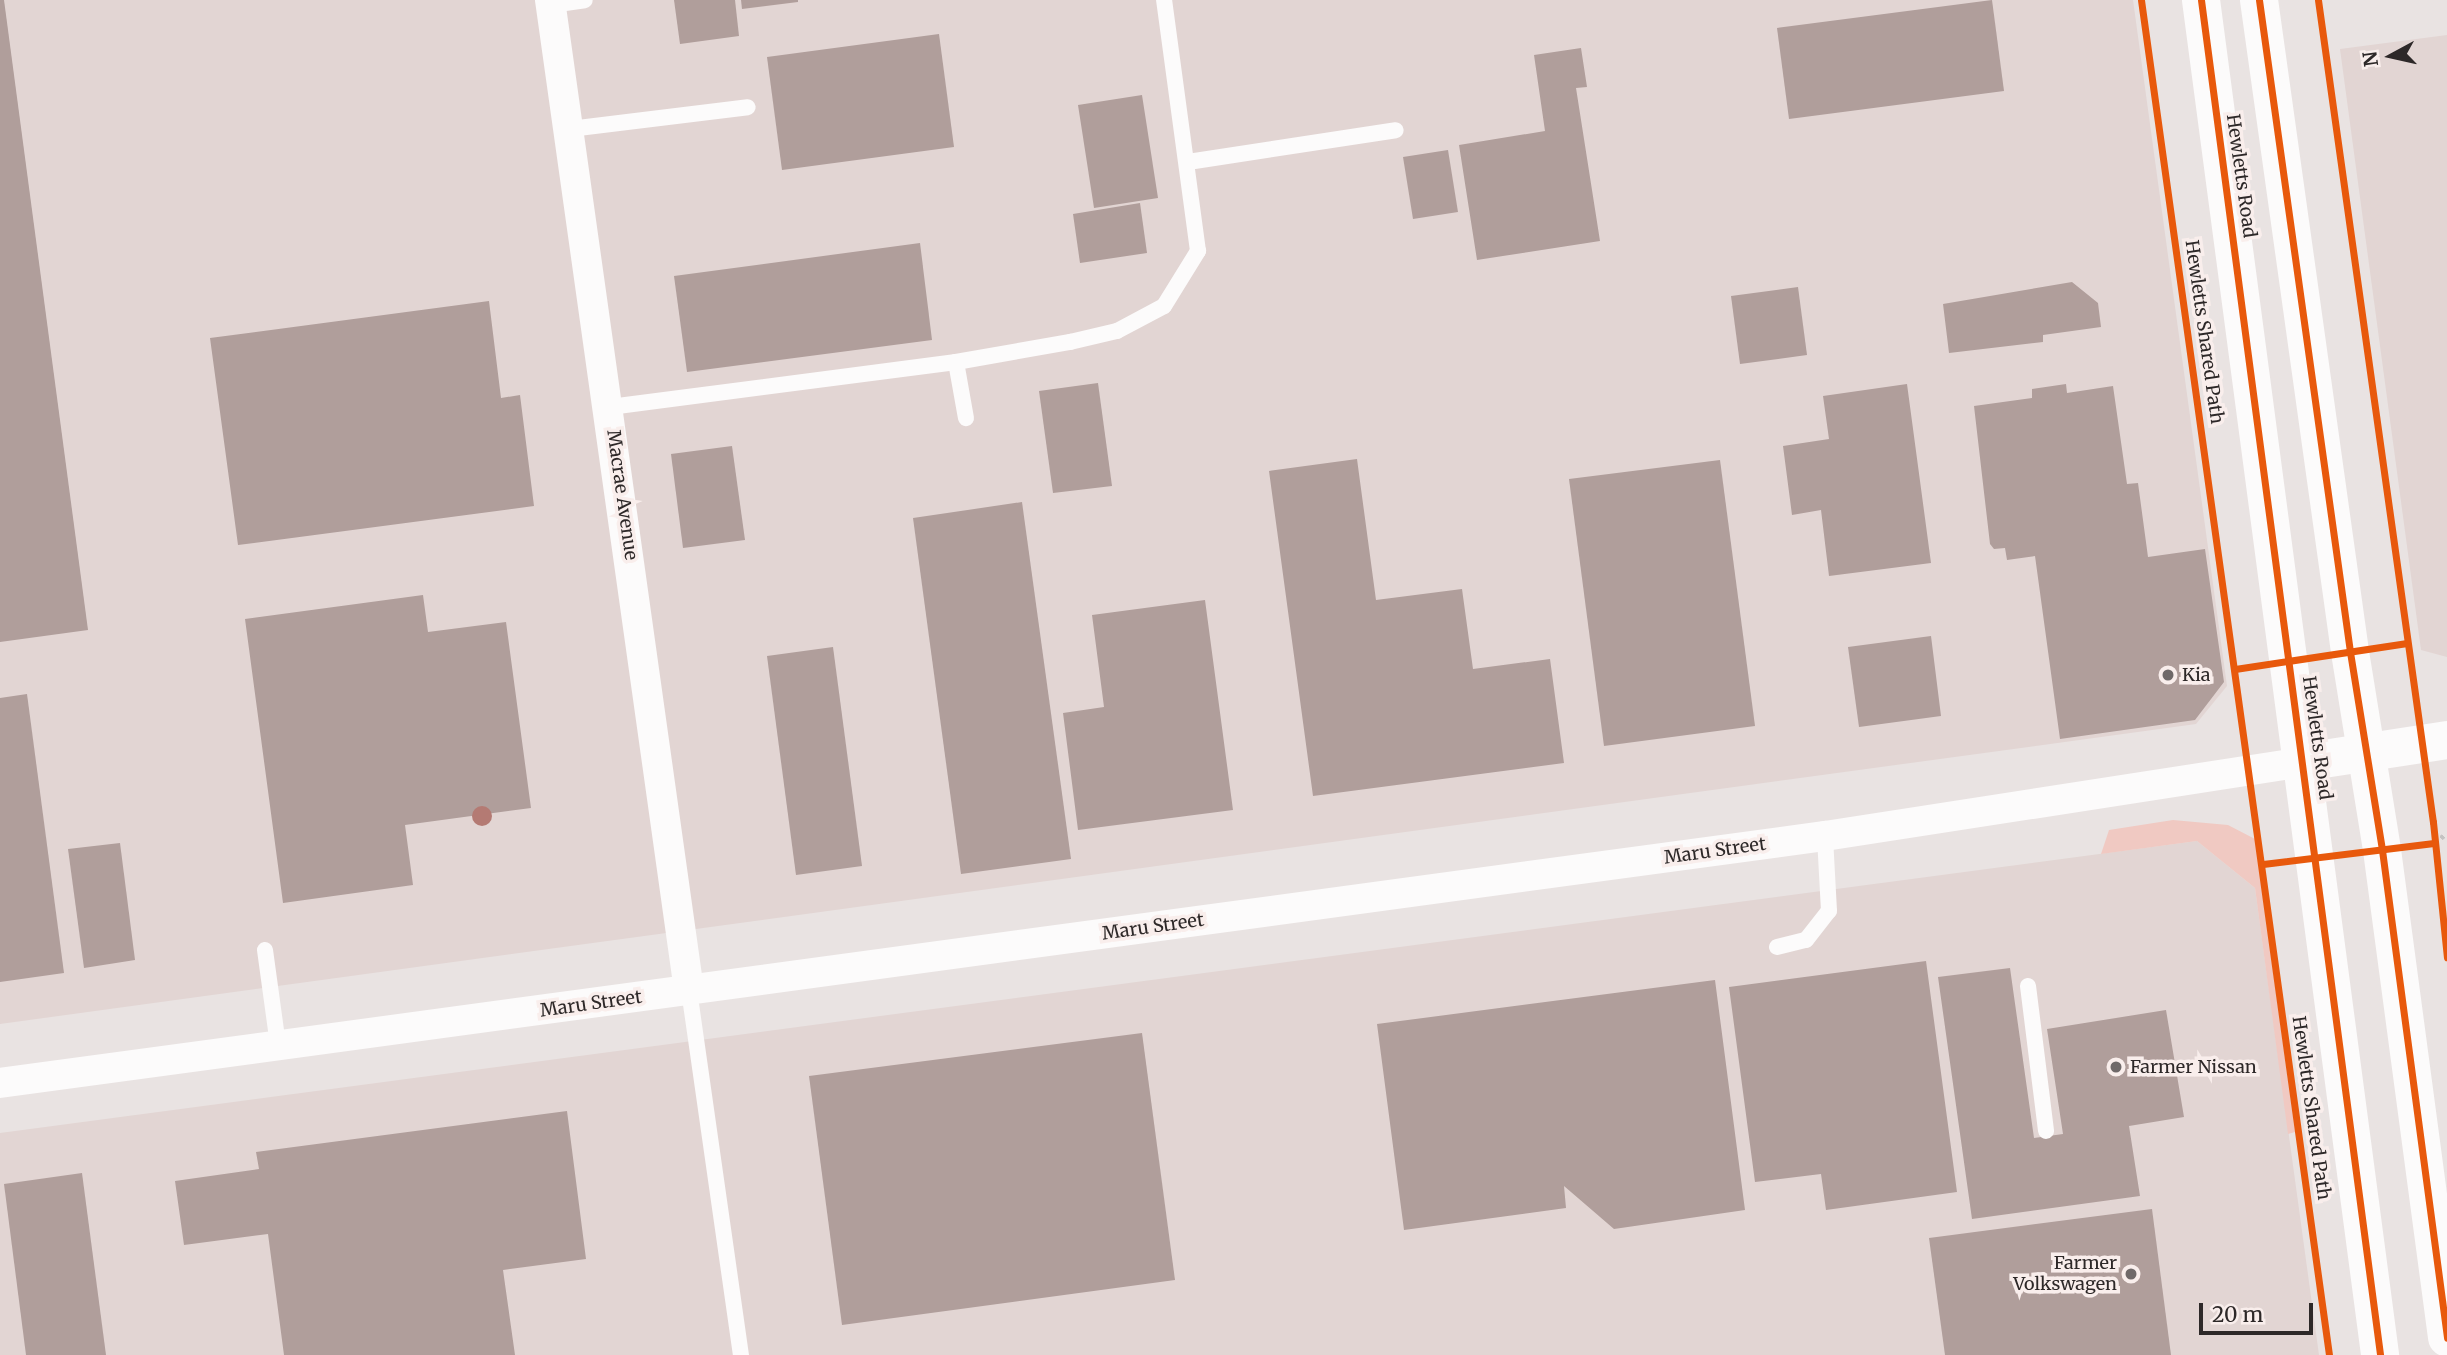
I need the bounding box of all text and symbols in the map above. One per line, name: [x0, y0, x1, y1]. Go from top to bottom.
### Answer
north arrow: [2356, 21, 2426, 91]
text: N: [2357, 50, 2383, 68]
street label: Hewletts Road: [2222, 113, 2260, 239]
street label: Hewletts Shared Path: [2180, 239, 2228, 425]
street label: Macrae Avenue: [602, 429, 642, 561]
place label: Kia: [2182, 664, 2210, 686]
marker: Kia: [2160, 667, 2176, 683]
street label: Hewletts Road: [2298, 675, 2336, 801]
street label: Maru Street: [1663, 833, 1767, 869]
street label: Maru Street: [1101, 909, 1205, 945]
street label: Maru Street: [539, 986, 643, 1022]
street label: Hewletts Shared Path: [2287, 1015, 2335, 1201]
place label: Farmer Nissan: [2130, 1056, 2257, 1078]
marker: Farmer Nissan: [2108, 1059, 2124, 1075]
place label: Farmer Volkswagen: [2013, 1253, 2117, 1296]
marker: Farmer Volkswagen: [2123, 1266, 2139, 1282]
scale bar: [2202, 1288, 2316, 1332]
text: 20 m: [2212, 1301, 2263, 1328]

